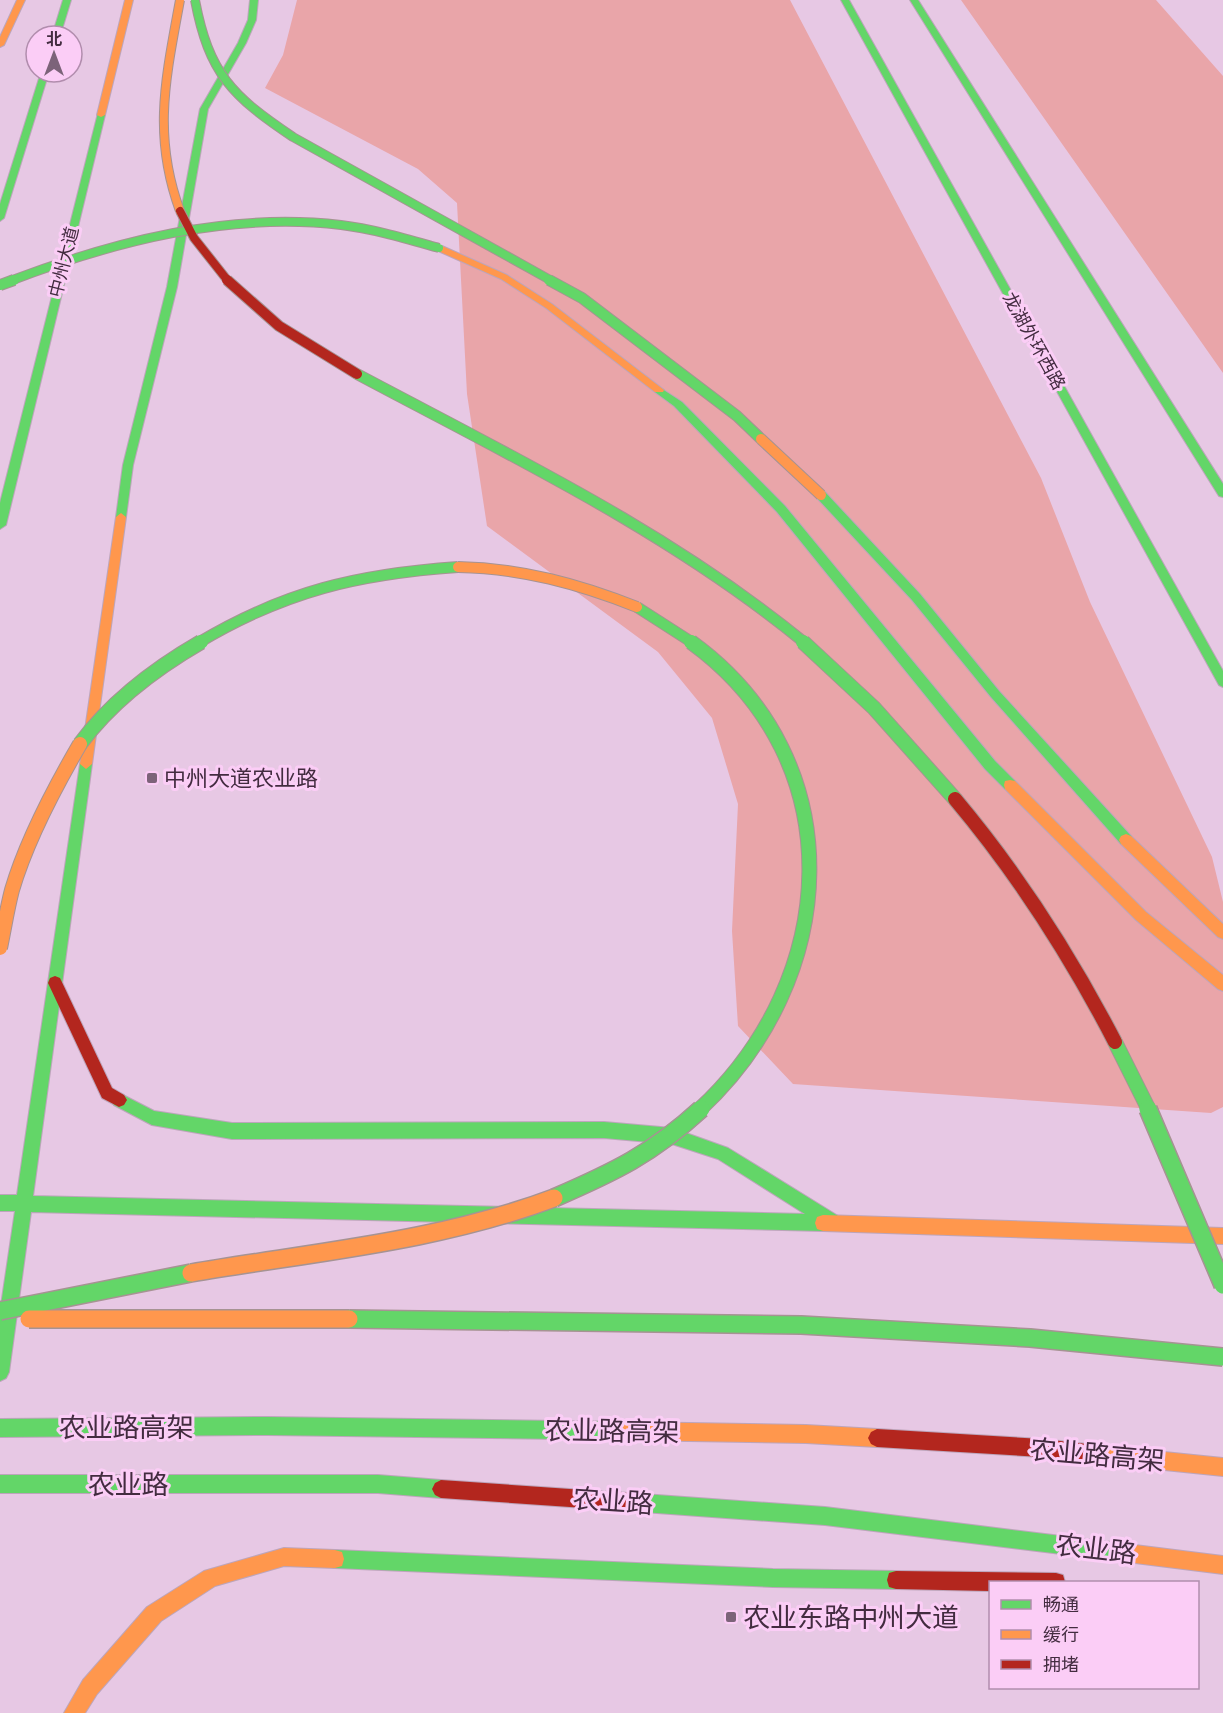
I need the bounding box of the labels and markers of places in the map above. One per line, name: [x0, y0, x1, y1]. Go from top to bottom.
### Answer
place label: 中州大道农业路: [164, 765, 318, 792]
marker: 中州大道农业路: [145, 771, 159, 785]
place label: 农业东路中州大道: [743, 1601, 959, 1634]
marker: 农业东路中州大道: [724, 1610, 738, 1624]

